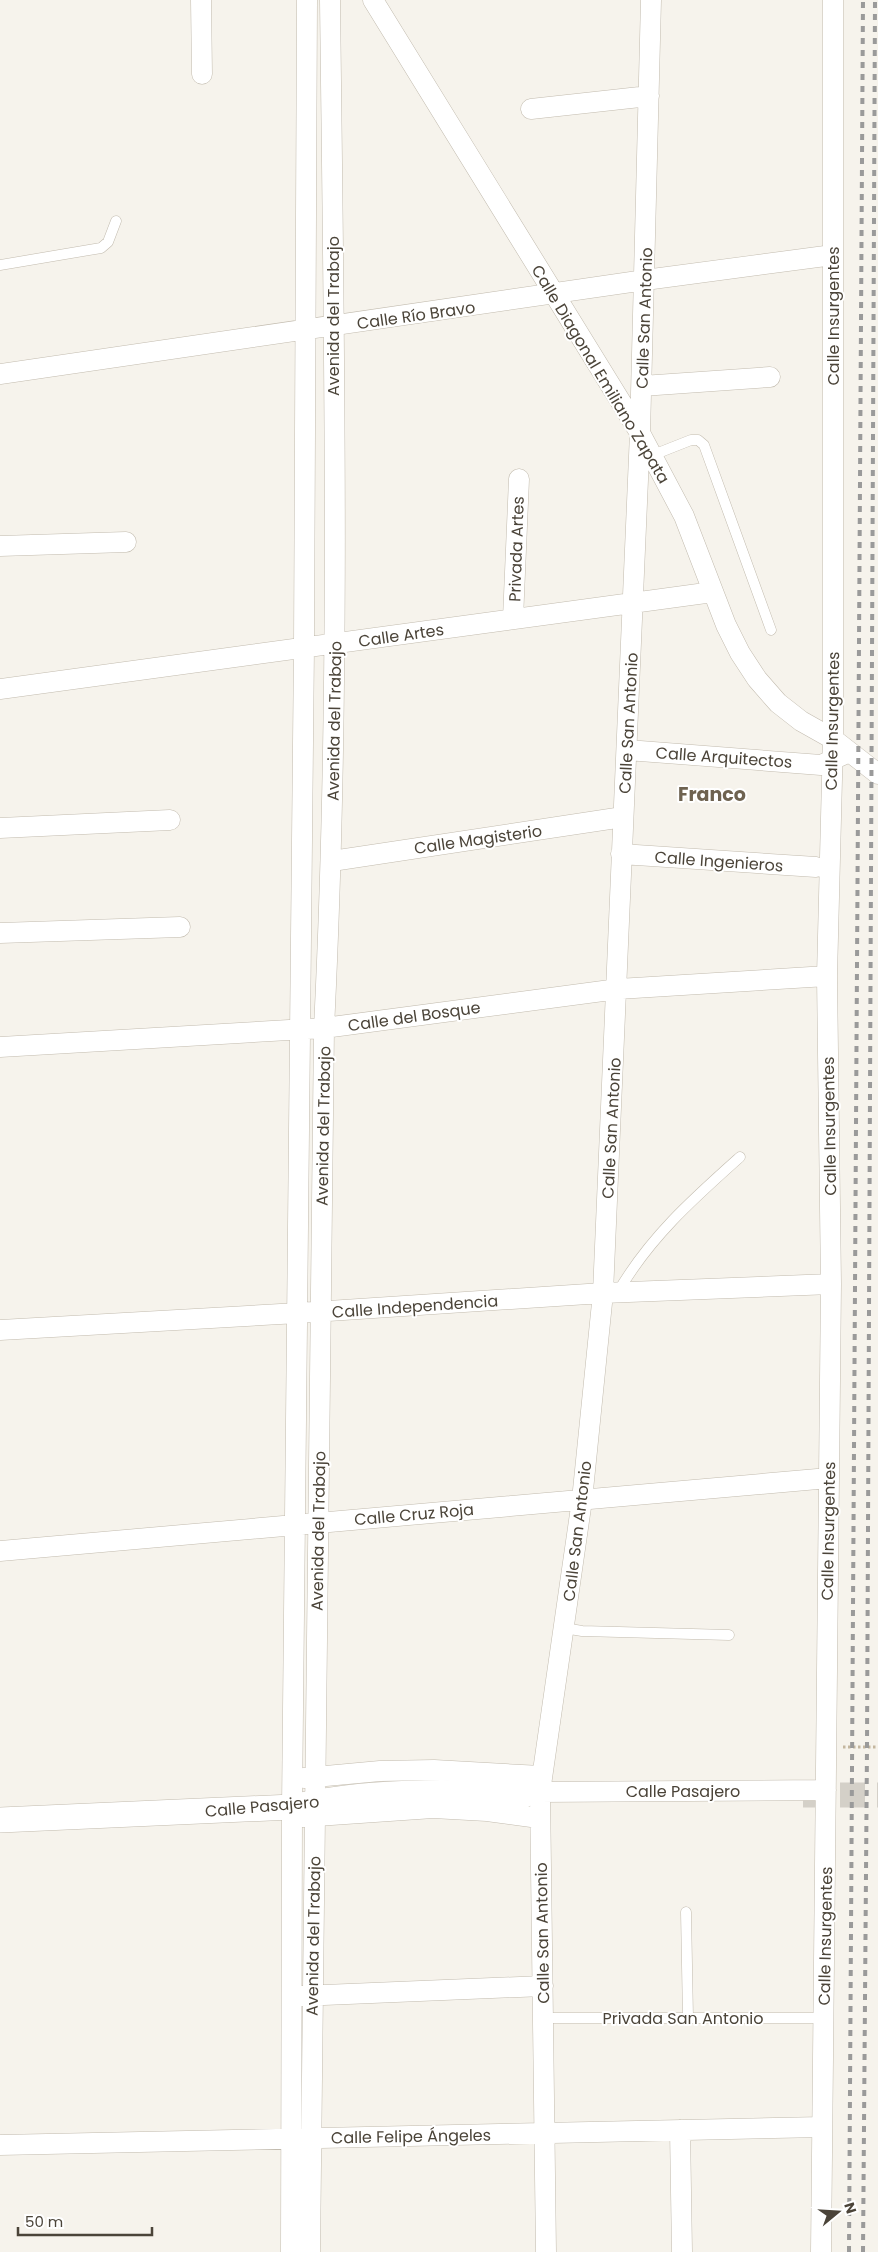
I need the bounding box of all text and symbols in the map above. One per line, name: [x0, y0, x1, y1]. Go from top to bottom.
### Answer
street label: Avenida del Trabajo: [322, 236, 345, 396]
street label: Calle Insurgentes: [822, 246, 845, 386]
street label: Calle San Antonio: [631, 247, 658, 389]
street label: Calle Diagonal Emiliano Zapata: [526, 261, 675, 488]
street label: Calle Río Bravo: [355, 296, 477, 335]
street label: Privada Artes: [503, 496, 530, 602]
street label: Calle Artes: [357, 618, 445, 653]
street label: Avenida del Trabajo: [322, 641, 347, 801]
street label: Calle Insurgentes: [820, 651, 845, 791]
street label: Calle San Antonio: [613, 652, 644, 794]
street label: Calle Arquitectos: [655, 741, 793, 774]
district label: Franco: [678, 781, 746, 808]
street label: Calle Magisterio: [413, 819, 543, 860]
street label: Calle Ingenieros: [654, 846, 784, 877]
street label: Calle del Bosque: [346, 996, 482, 1037]
street label: Avenida del Trabajo: [311, 1046, 336, 1206]
street label: Calle Insurgentes: [817, 1056, 842, 1196]
street label: Calle San Antonio: [596, 1057, 627, 1199]
street label: Calle Independencia: [331, 1289, 499, 1324]
street label: Avenida del Trabajo: [306, 1451, 331, 1611]
street label: Calle San Antonio: [557, 1459, 598, 1603]
street label: Calle Insurgentes: [816, 1461, 841, 1601]
street label: Calle Cruz Roja: [353, 1498, 475, 1531]
street label: Calle Pasajero: [626, 1780, 740, 1803]
street label: Calle Pasajero: [204, 1790, 320, 1823]
street label: Avenida del Trabajo: [301, 1856, 326, 2016]
street label: Calle San Antonio: [530, 1862, 555, 2004]
street label: Calle Insurgentes: [813, 1866, 838, 2006]
street label: Privada San Antonio: [602, 2007, 764, 2030]
street label: Calle Felipe Ángeles: [331, 2124, 491, 2149]
north arrow: [813, 2187, 863, 2237]
text: N: [839, 2200, 862, 2216]
scale bar: [18, 2204, 151, 2236]
text: 50 m: [25, 2211, 63, 2232]

